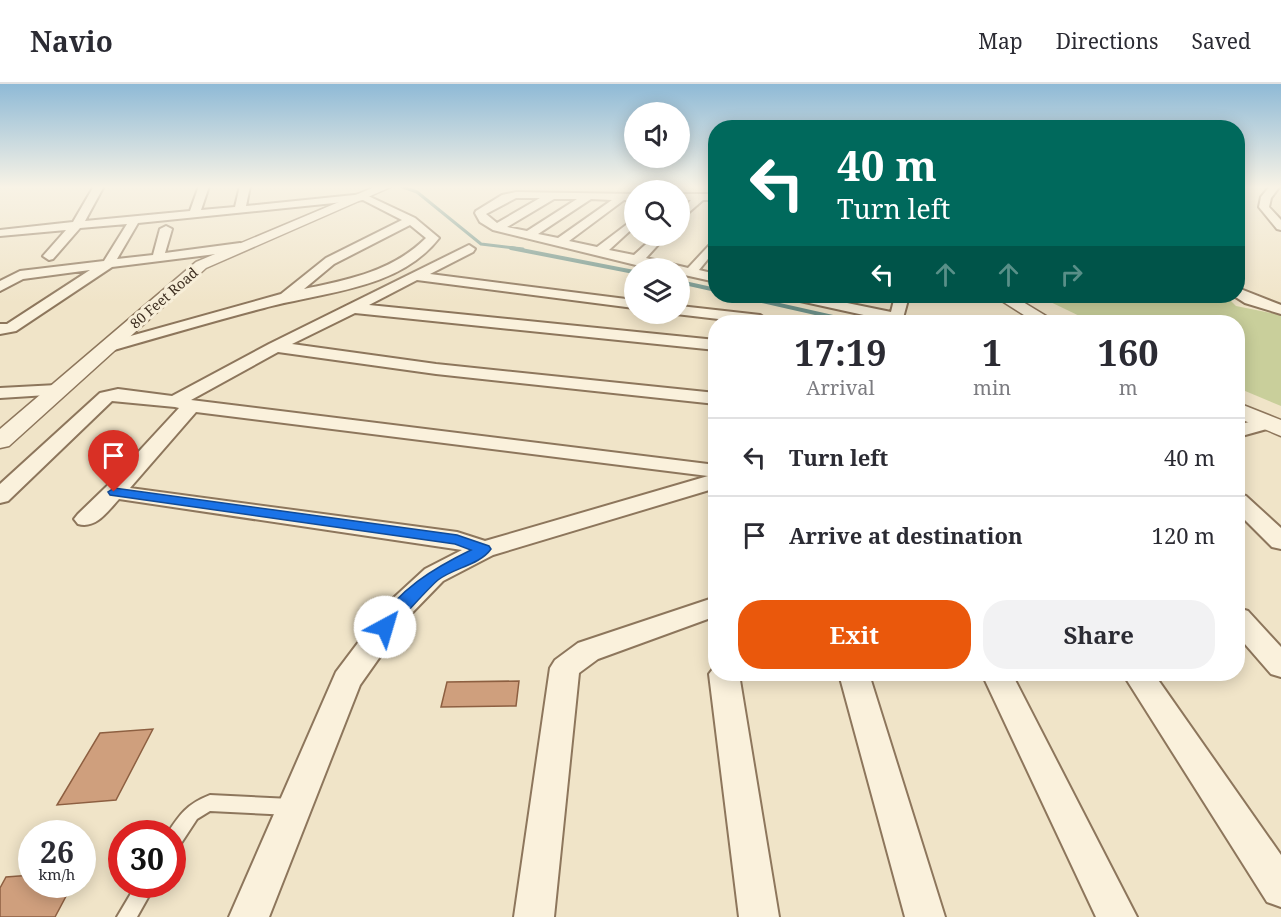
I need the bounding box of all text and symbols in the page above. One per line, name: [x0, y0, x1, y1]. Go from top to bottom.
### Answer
text: Navio: [30, 22, 113, 60]
text: Map: [978, 27, 1023, 55]
text: Directions: [1056, 27, 1158, 55]
text: Saved: [1191, 27, 1251, 55]
map controls: [624, 102, 690, 324]
button: sound: [624, 102, 690, 168]
text: 40 m: [837, 136, 937, 193]
icon: left: [738, 144, 816, 222]
button: search: [624, 180, 690, 246]
text: Turn left: [837, 190, 950, 227]
button: layers: [624, 258, 690, 324]
icon: left: [866, 258, 899, 291]
icon: ahead: [929, 258, 962, 291]
icon: ahead: [992, 258, 1025, 291]
icon: right: [1055, 258, 1088, 291]
street label: 80 Feet Road: [126, 263, 202, 332]
text: 17:19: [794, 328, 887, 377]
text: 1: [982, 328, 1002, 377]
text: 160: [1098, 328, 1159, 377]
text: Arrival: [806, 374, 875, 401]
text: min: [973, 374, 1011, 401]
text: m: [1119, 374, 1138, 401]
pin: [88, 430, 139, 492]
icon: arrive: [97, 439, 130, 472]
icon: left: [738, 441, 771, 474]
text: Turn left: [789, 442, 888, 472]
text: 40 m: [1164, 442, 1215, 472]
icon: arrive: [738, 519, 771, 552]
text: Arrive at destination: [789, 520, 1023, 550]
text: 120 m: [1152, 520, 1215, 550]
position arrow: [353, 595, 417, 659]
button: Exit: [738, 600, 971, 669]
button: Share: [983, 600, 1215, 669]
speed limit sign: 30: [108, 820, 186, 898]
text: 26: [40, 831, 74, 872]
text: km/h: [39, 864, 75, 884]

